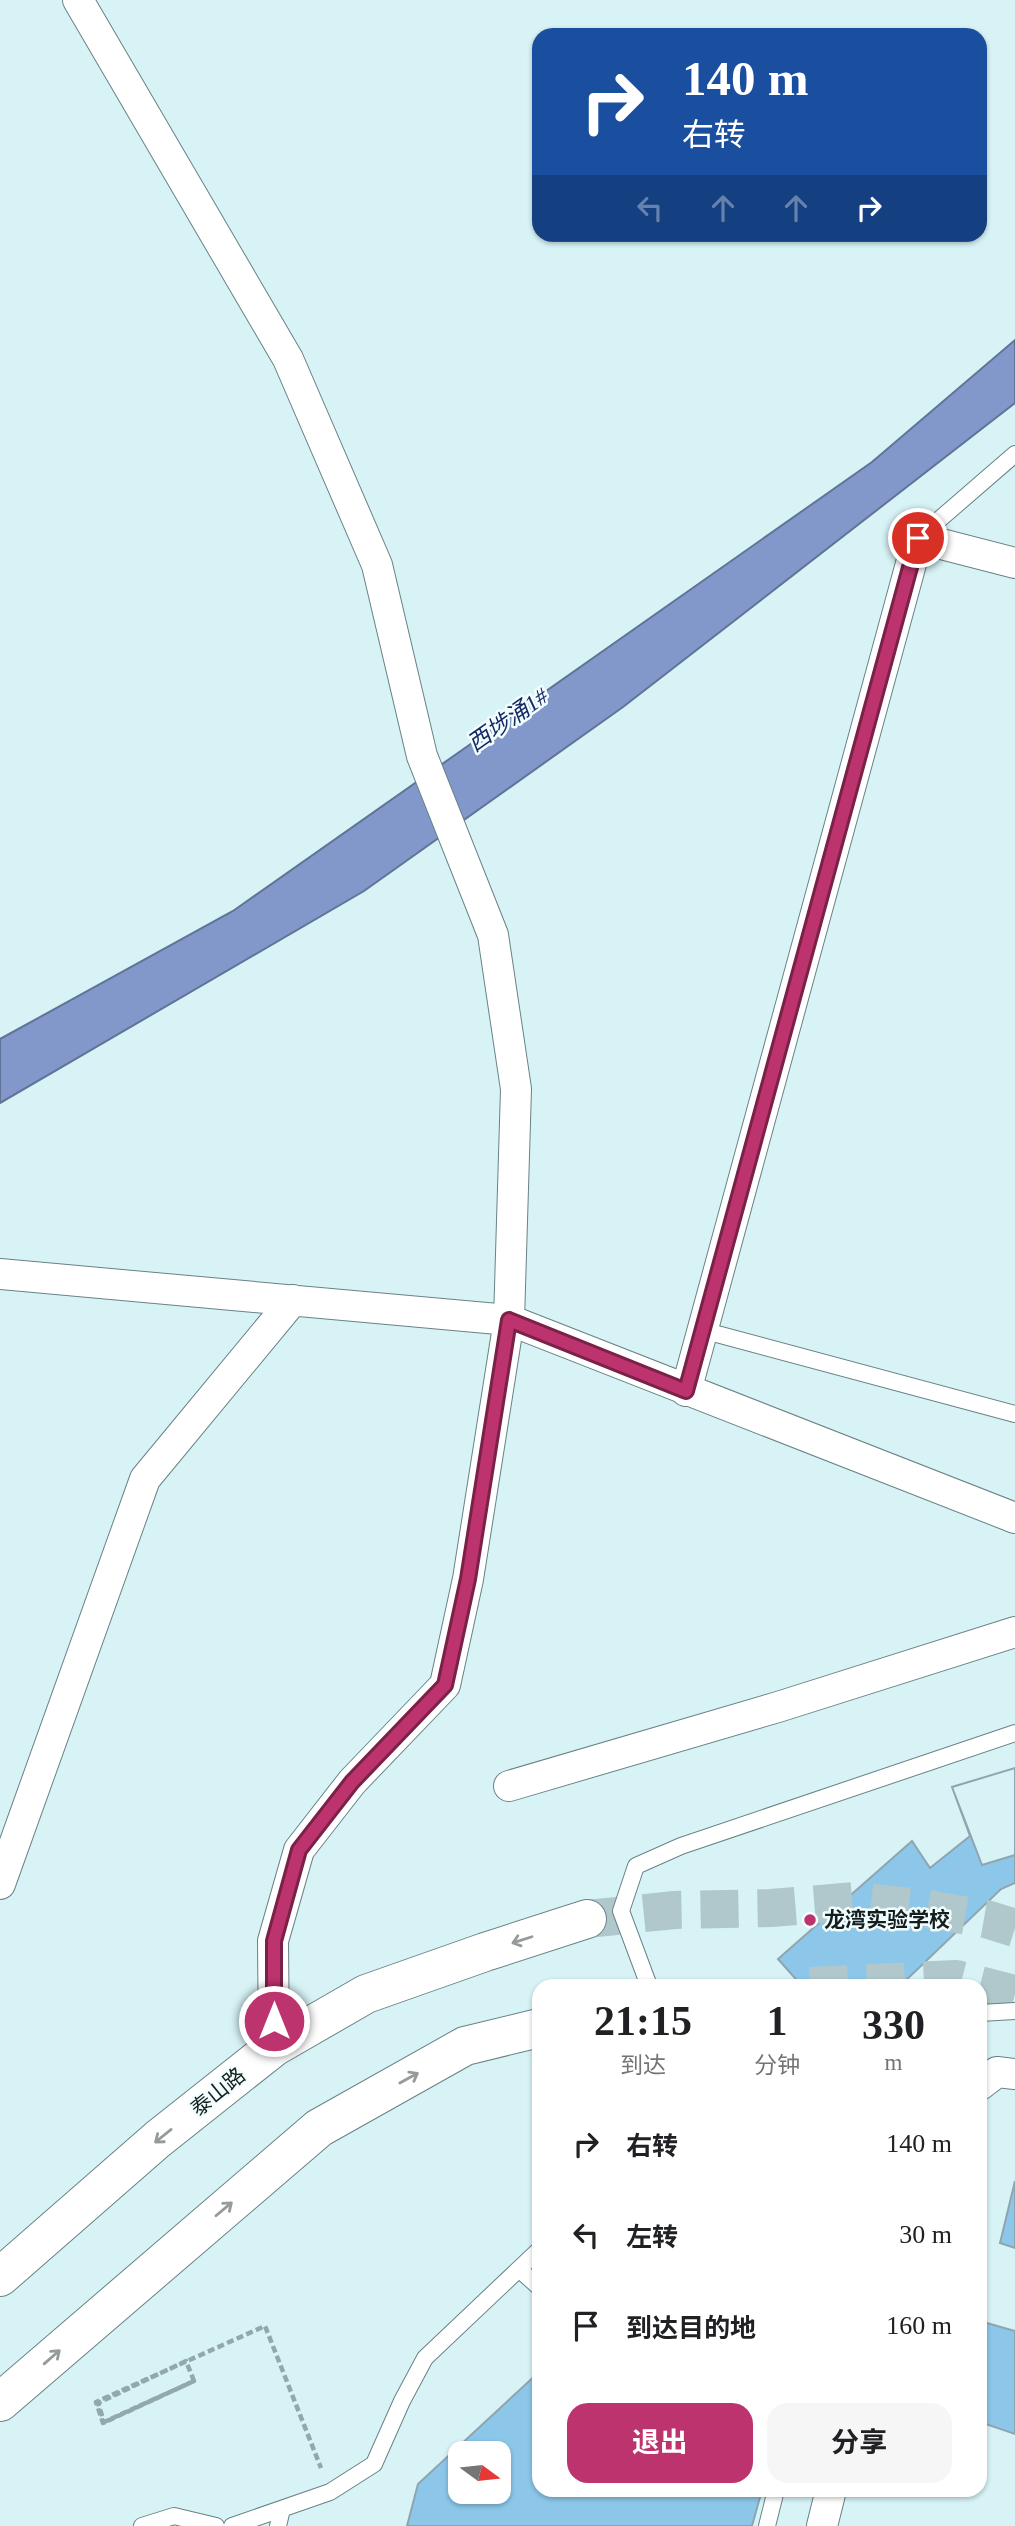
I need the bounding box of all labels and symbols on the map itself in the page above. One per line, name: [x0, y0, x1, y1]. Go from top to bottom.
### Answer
pin: [888, 508, 948, 568]
water label: 西埗涌1#: [463, 683, 553, 757]
place label: 龙湾实验学校: [824, 1908, 950, 1932]
marker: 龙湾实验学校: [802, 1912, 818, 1928]
one-way arrow: [511, 1934, 533, 1947]
position arrow: [237, 1984, 311, 2058]
street label: 泰山路: [186, 2063, 250, 2121]
one-way arrow: [398, 2071, 418, 2085]
one-way arrow: [155, 2128, 173, 2143]
one-way arrow: [215, 2201, 233, 2217]
one-way arrow: [42, 2349, 60, 2365]
north arrow: [448, 2441, 511, 2504]

